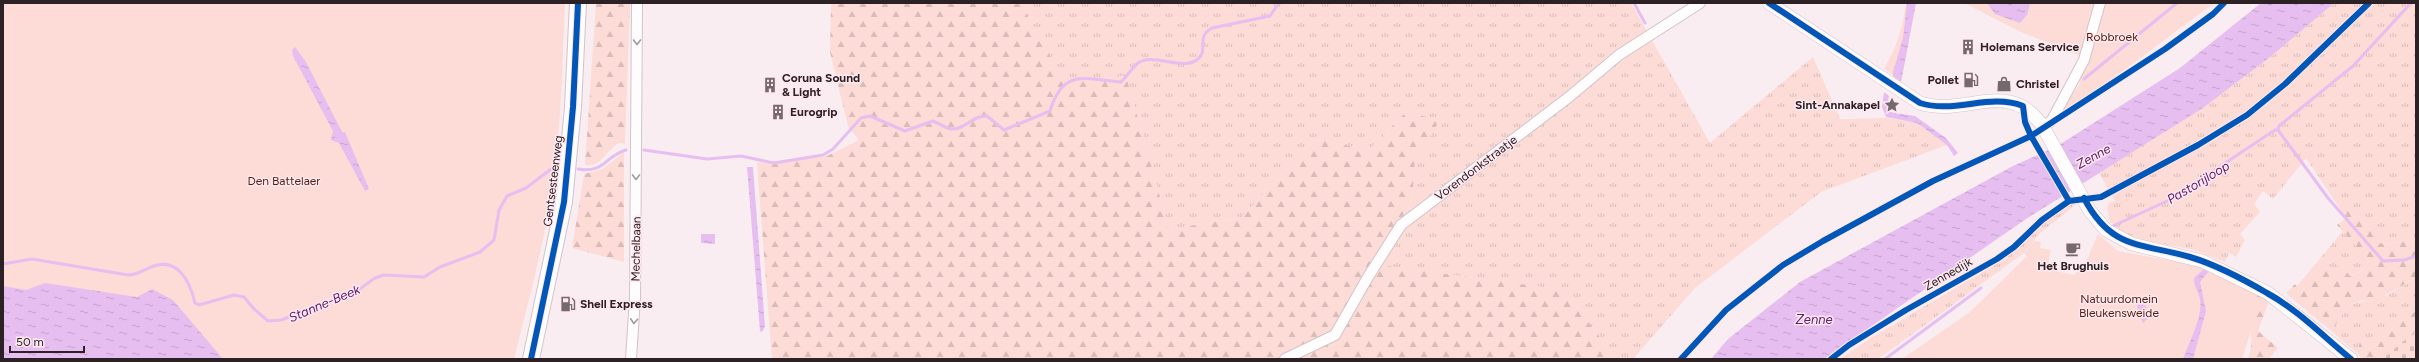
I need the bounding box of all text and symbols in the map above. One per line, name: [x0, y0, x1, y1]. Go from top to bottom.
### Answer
park label: Robbroek: [2086, 30, 2138, 44]
building icon: Holemans Service: [1959, 38, 1977, 56]
one-way arrow: [633, 39, 641, 45]
place label: Holemans Service: [1980, 40, 2080, 54]
place label: Coruna Sound & Light: [782, 71, 860, 99]
fuel station icon: Pollet: [1962, 71, 1980, 89]
place label: Pollet: [1928, 73, 1959, 87]
shop icon: Christel: [1995, 75, 2013, 93]
building icon: Coruna Sound & Light: [761, 76, 779, 94]
place label: Christel: [2016, 77, 2059, 91]
place icon: Sint-Annakapel: [1883, 96, 1901, 114]
place label: Sint-Annakapel: [1795, 98, 1880, 112]
building icon: Eurogrip: [769, 103, 787, 121]
place label: Eurogrip: [790, 105, 838, 119]
street label: Vorendonkstraatje: [1432, 132, 1520, 203]
street label: Gentsesteenweg: [540, 135, 566, 227]
water label: Zenne: [2073, 141, 2113, 172]
water label: Pastorijloop: [2164, 158, 2232, 207]
park label: Den Battelaer: [248, 174, 320, 188]
one-way arrow: [632, 174, 640, 180]
street label: Mechelbaan: [628, 216, 644, 282]
cafe icon: Het Brughuis: [2064, 240, 2082, 258]
street label: Zennedijk: [1922, 255, 1975, 293]
place label: Het Brughuis: [2037, 259, 2109, 273]
water label: Stanne-Beek: [286, 281, 363, 325]
park label: Natuurdomein Bleukensweide: [2079, 292, 2159, 320]
fuel station icon: Shell Express: [559, 295, 577, 313]
place label: Shell Express: [580, 297, 653, 311]
water label: Zenne: [1795, 312, 1833, 327]
one-way arrow: [629, 318, 638, 324]
scale bar: [10, 328, 84, 354]
text: 50 m: [16, 335, 44, 349]

